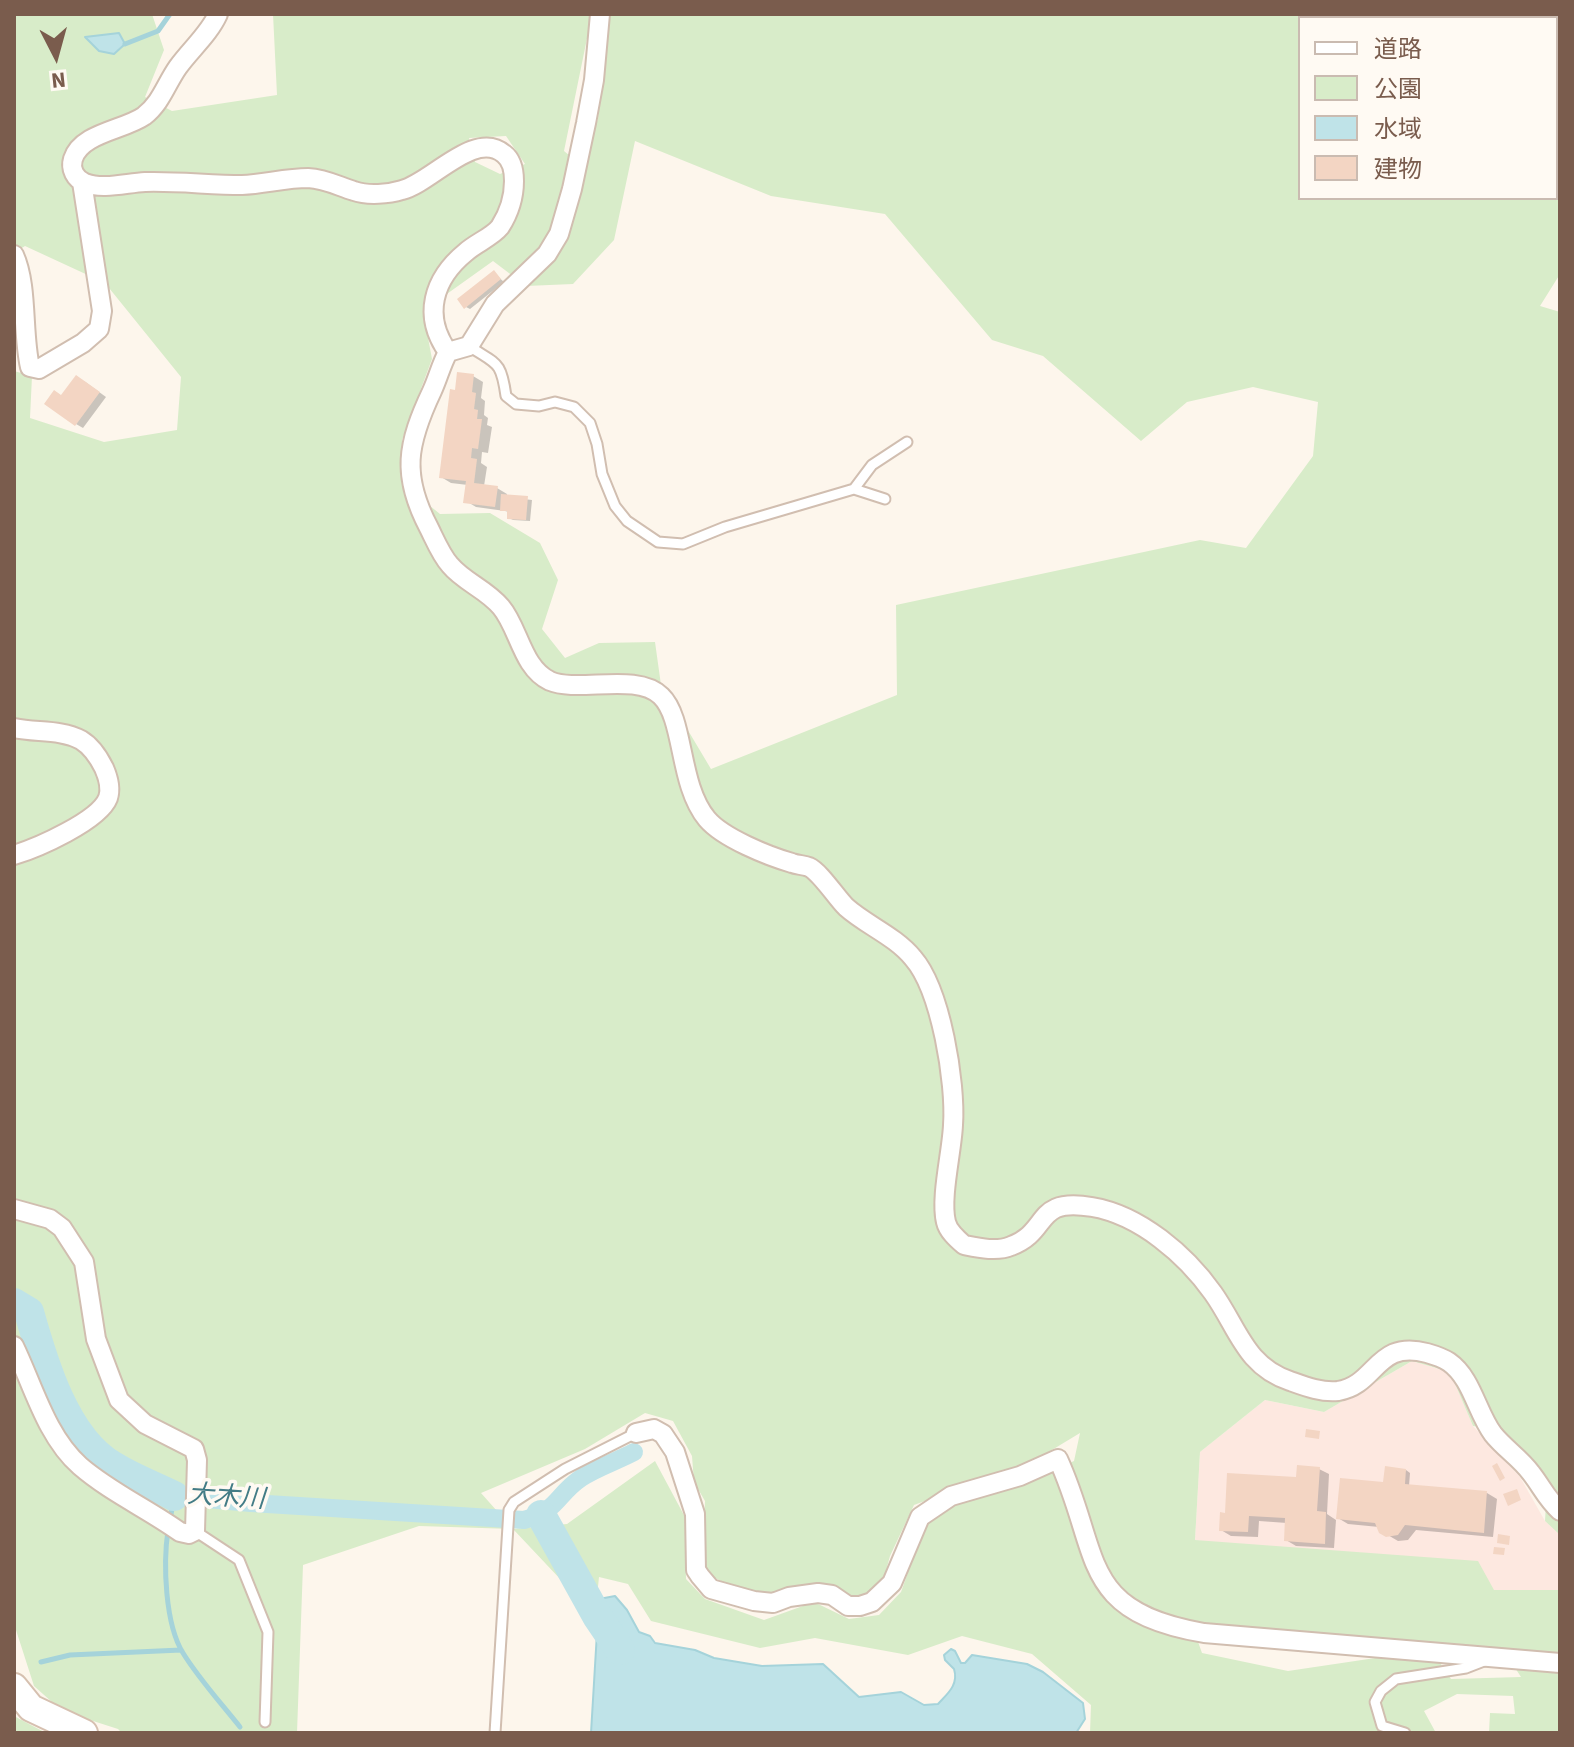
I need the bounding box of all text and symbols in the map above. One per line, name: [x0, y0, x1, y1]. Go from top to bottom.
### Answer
north arrow: [16, 16, 96, 96]
legend: [1298, 16, 1558, 200]
text: 道路: [1374, 32, 1422, 67]
text: N: [50, 63, 67, 97]
text: 公園: [1374, 72, 1422, 107]
text: 水域: [1374, 112, 1422, 147]
text: 建物: [1374, 152, 1422, 187]
water label: 大木川: [186, 1481, 266, 1517]

